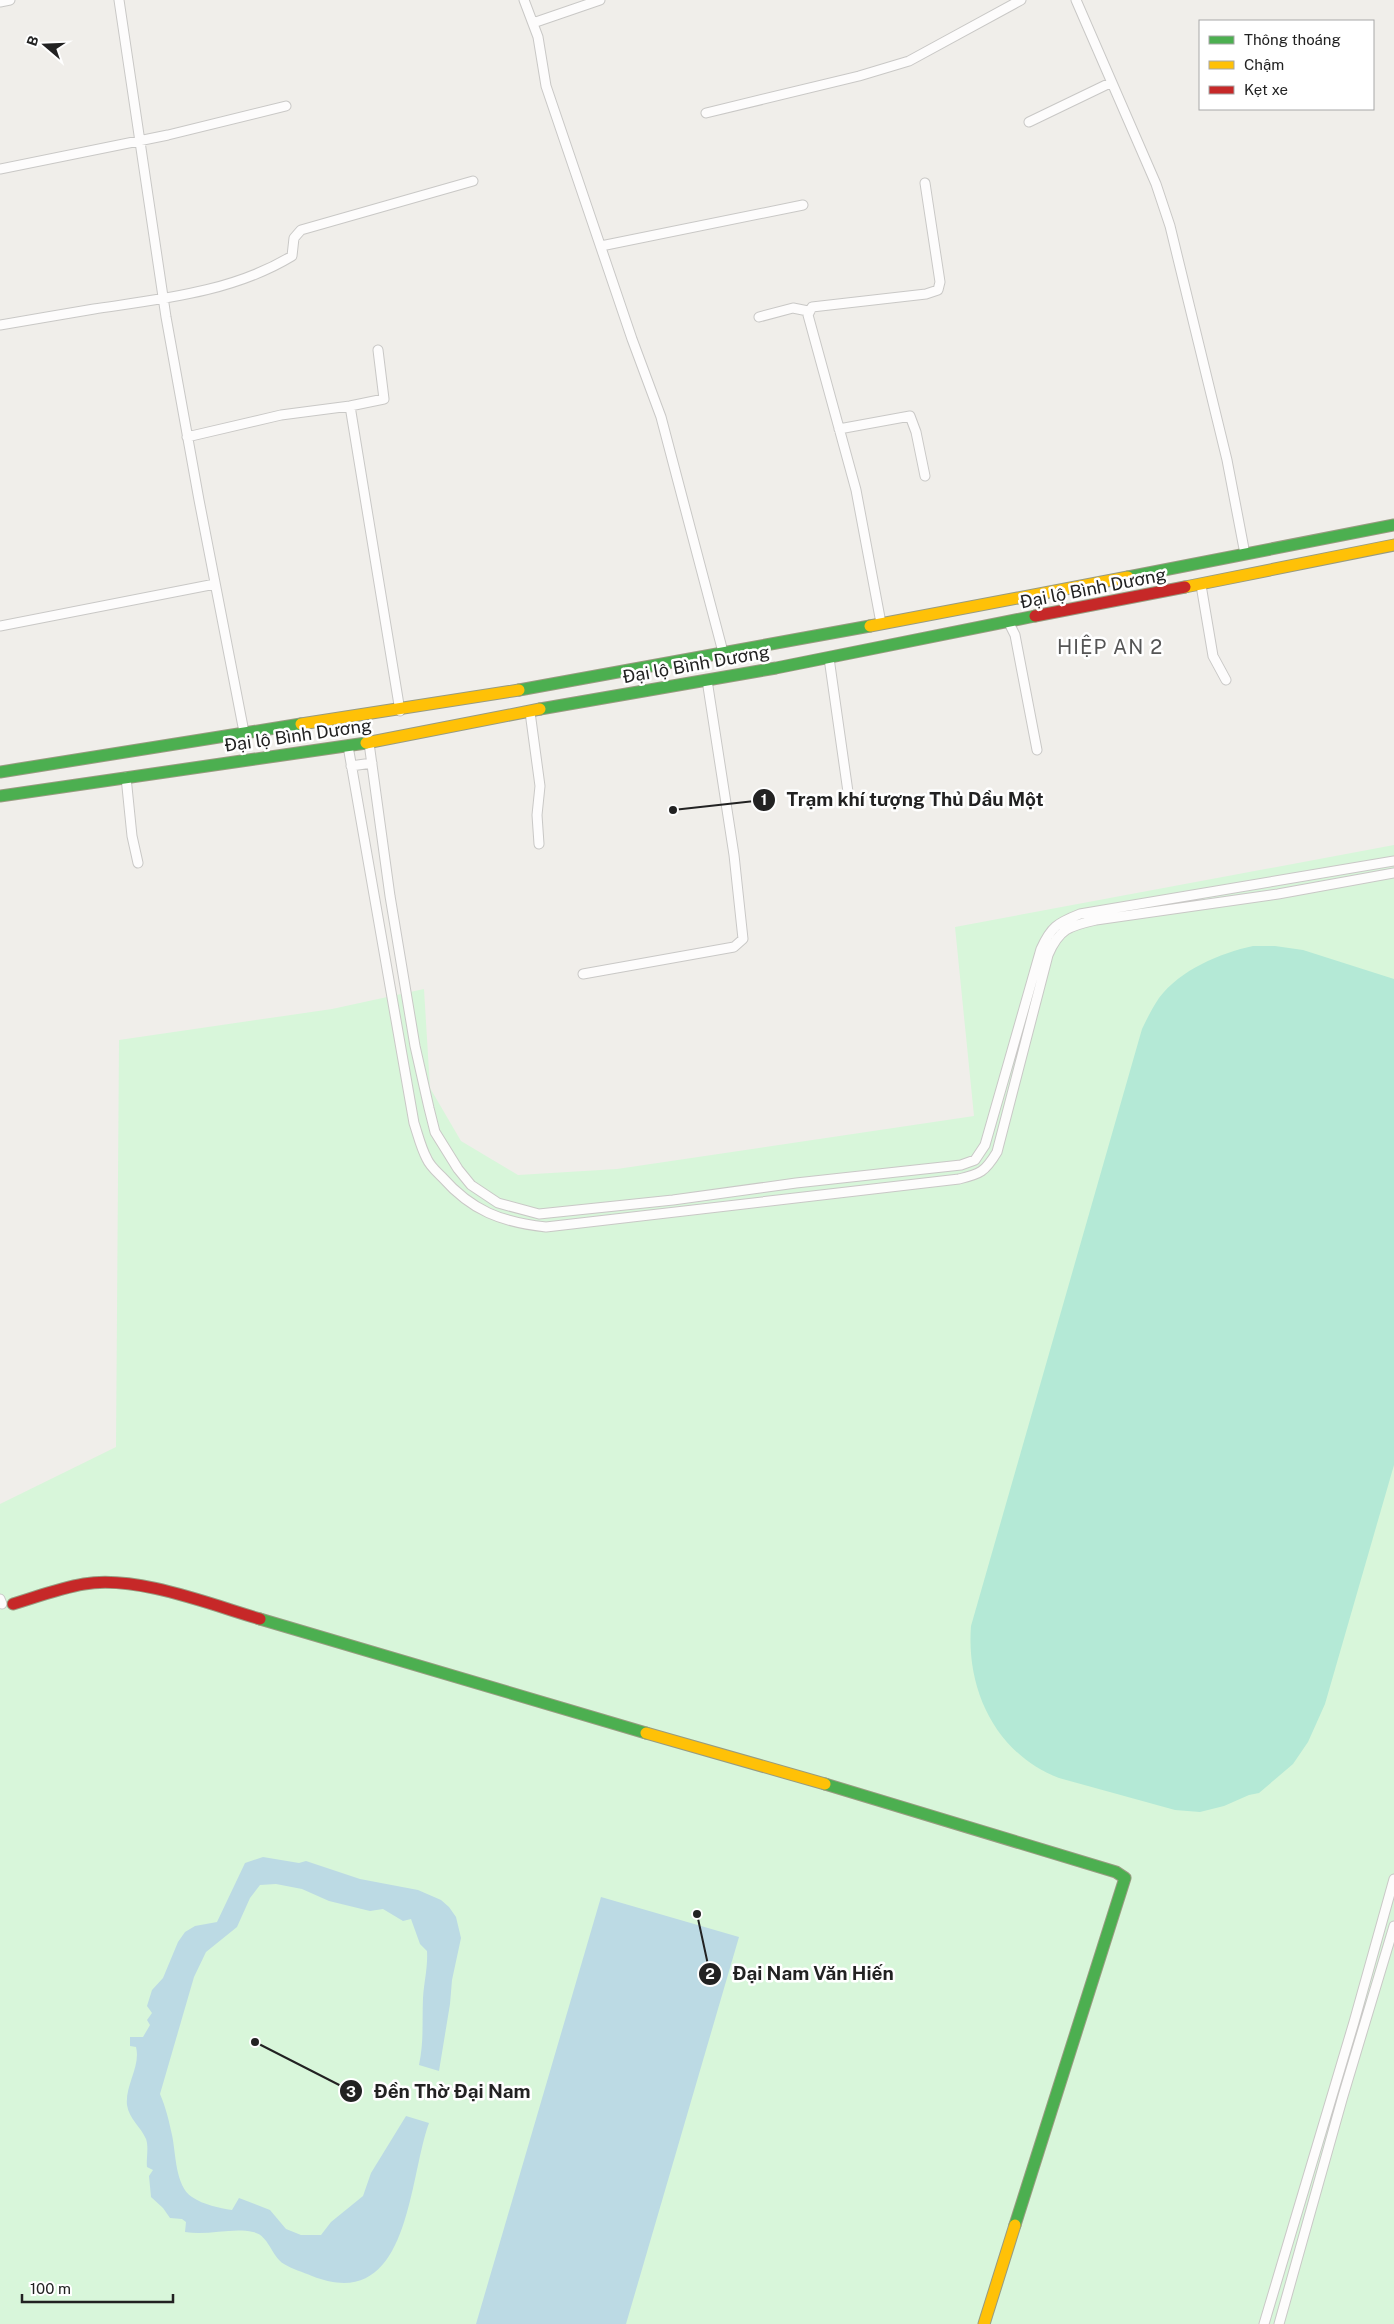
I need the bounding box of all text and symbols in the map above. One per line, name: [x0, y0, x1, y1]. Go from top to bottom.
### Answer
north arrow: [20, 20, 70, 70]
legend: [1199, 20, 1374, 110]
text: Thông thoáng: [1244, 31, 1341, 48]
text: B: [24, 34, 42, 48]
text: Chậm: [1244, 56, 1284, 73]
text: Kẹt xe: [1244, 81, 1288, 98]
street label: Đại lộ Bình Dương: [1018, 563, 1168, 613]
district label: HIỆP AN 2: [1057, 634, 1163, 659]
street label: Đại lộ Bình Dương: [621, 641, 771, 687]
street label: Đại lộ Bình Dương: [223, 714, 373, 756]
callout: Trạm khí tượng Thủ Dầu Một: [751, 783, 1053, 817]
text: Trạm khí tượng Thủ Dầu Một: [786, 788, 1044, 810]
text: 1: [761, 791, 767, 808]
callout: Đại Nam Văn Hiến: [697, 1957, 904, 1991]
text: Đại Nam Văn Hiến: [732, 1962, 894, 1984]
text: 2: [705, 1965, 715, 1982]
callout: Đền Thờ Đại Nam: [338, 2074, 540, 2108]
text: Đền Thờ Đại Nam: [373, 2080, 531, 2102]
text: 3: [346, 2083, 356, 2100]
scale bar: [22, 2272, 174, 2304]
text: 100 m: [30, 2280, 71, 2297]

